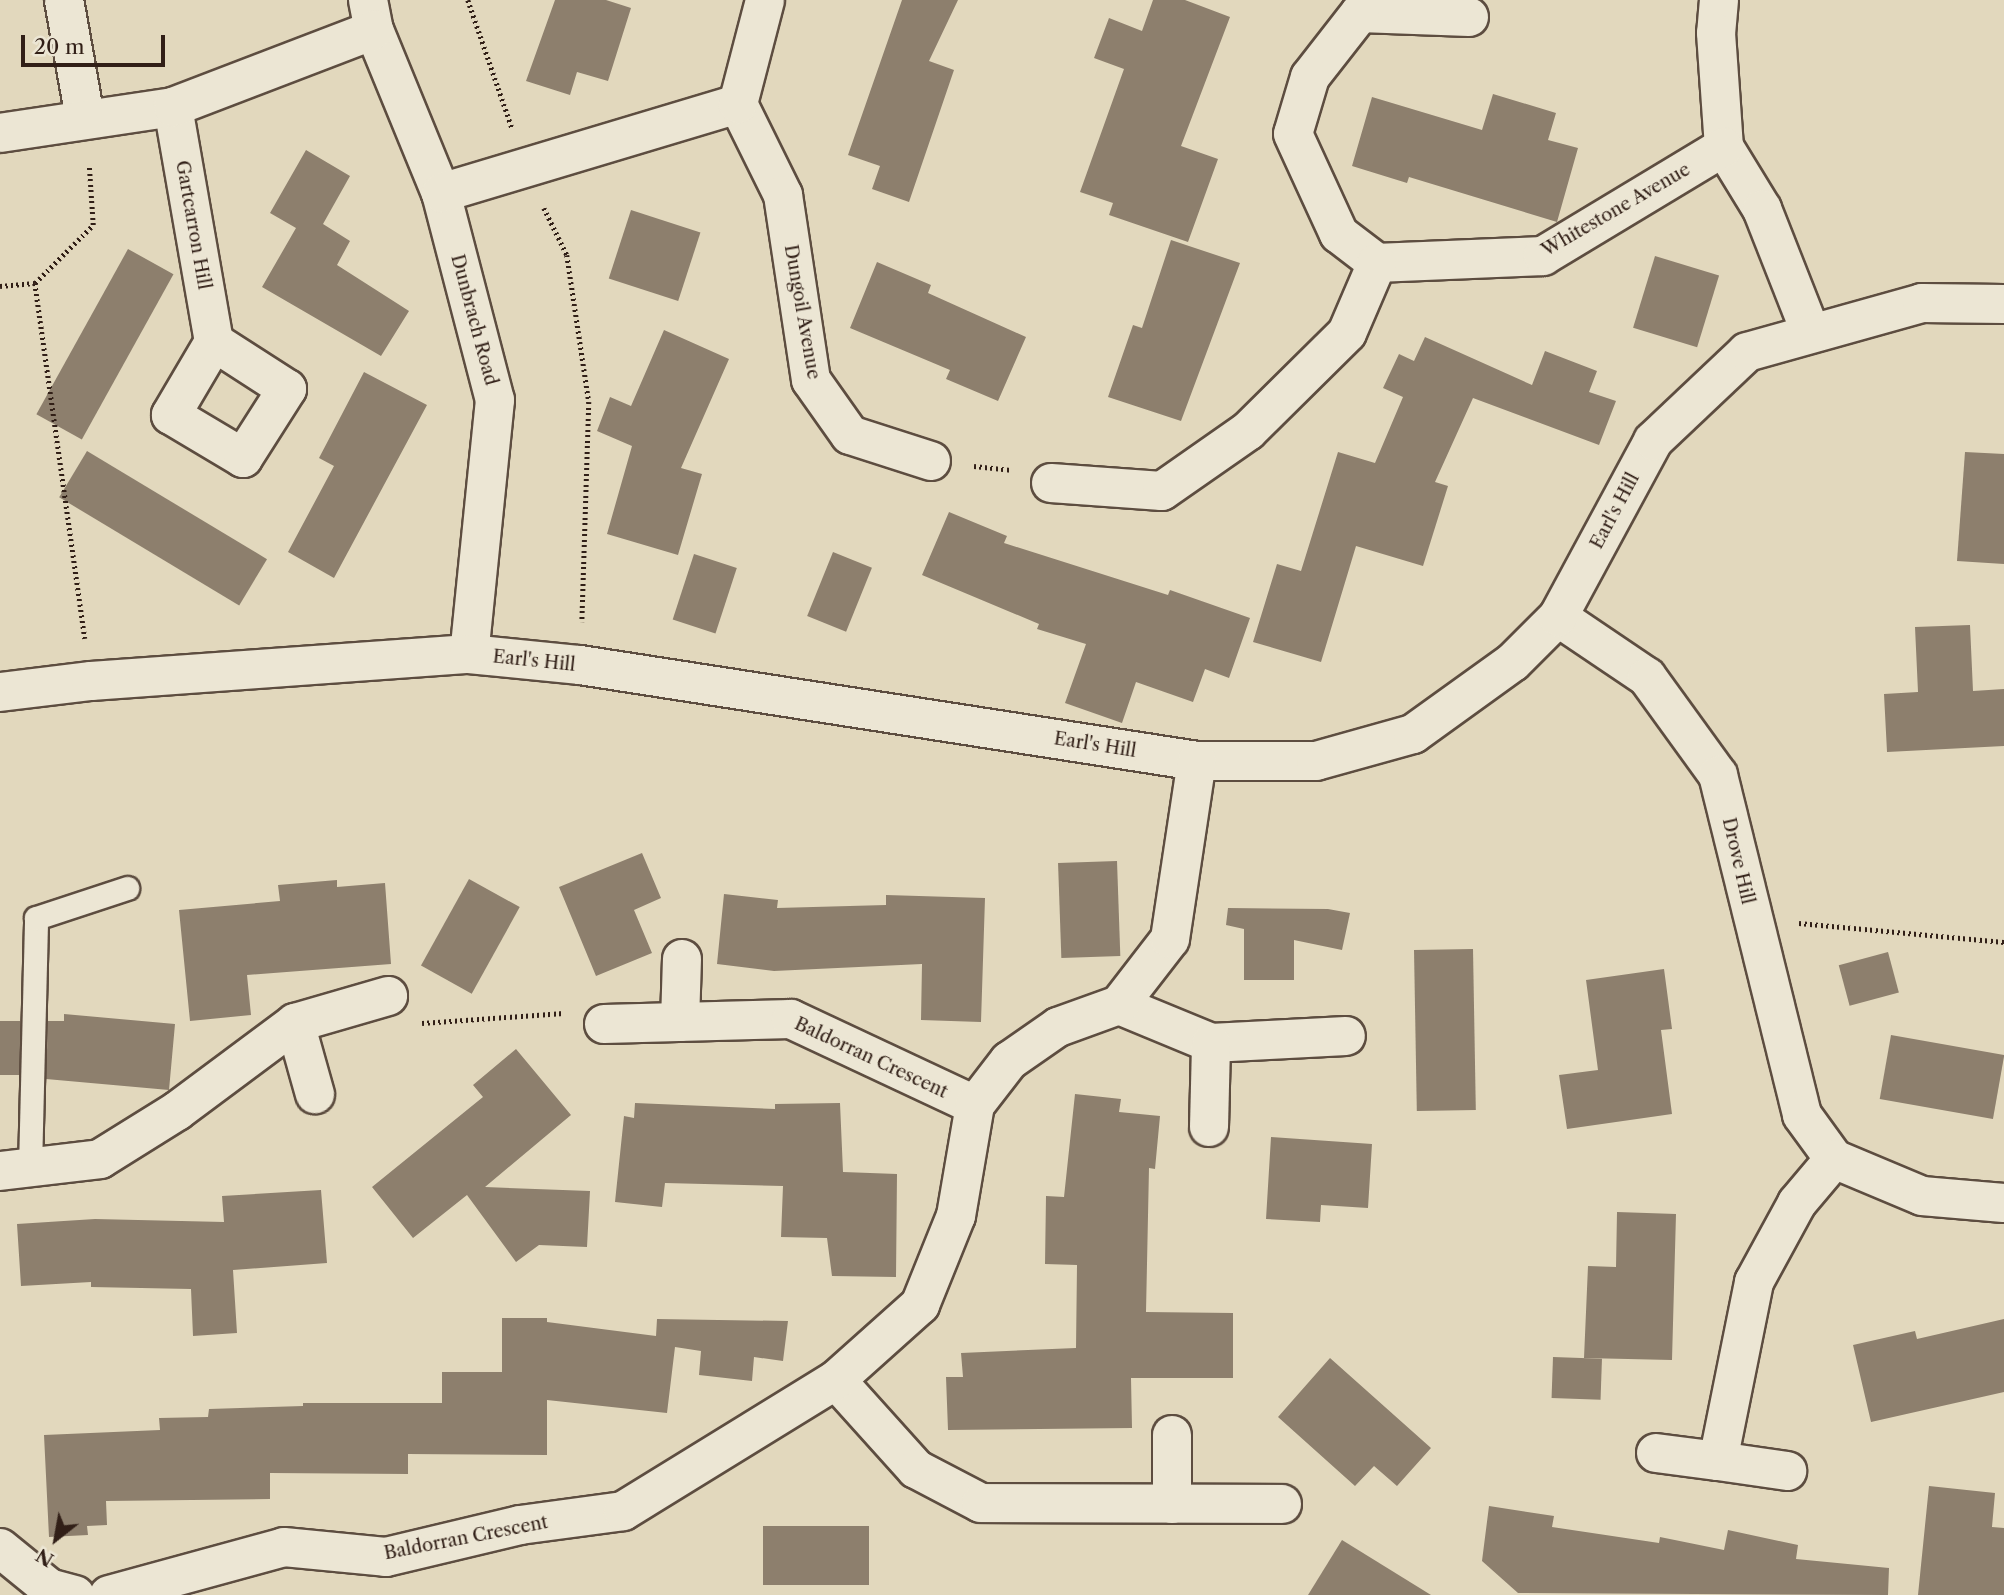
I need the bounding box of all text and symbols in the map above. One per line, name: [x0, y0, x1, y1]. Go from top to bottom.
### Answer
scale bar: [24, 21, 168, 65]
text: 20 m: [34, 34, 85, 59]
street label: Whitestone Avenue: [1538, 158, 1694, 262]
street label: Gartcarron Hill: [171, 159, 215, 291]
street label: Dungoil Avenue: [779, 243, 825, 381]
street label: Dunbrach Road: [446, 252, 502, 388]
street label: Earl's Hill: [1586, 469, 1644, 553]
street label: Earl's Hill: [492, 646, 576, 676]
street label: Earl's Hill: [1052, 728, 1138, 762]
street label: Drove Hill: [1718, 816, 1758, 906]
street label: Baldorran Crescent: [791, 1013, 951, 1103]
north arrow: [21, 1504, 91, 1574]
street label: Baldorran Crescent: [382, 1512, 550, 1564]
text: N: [32, 1543, 58, 1572]

